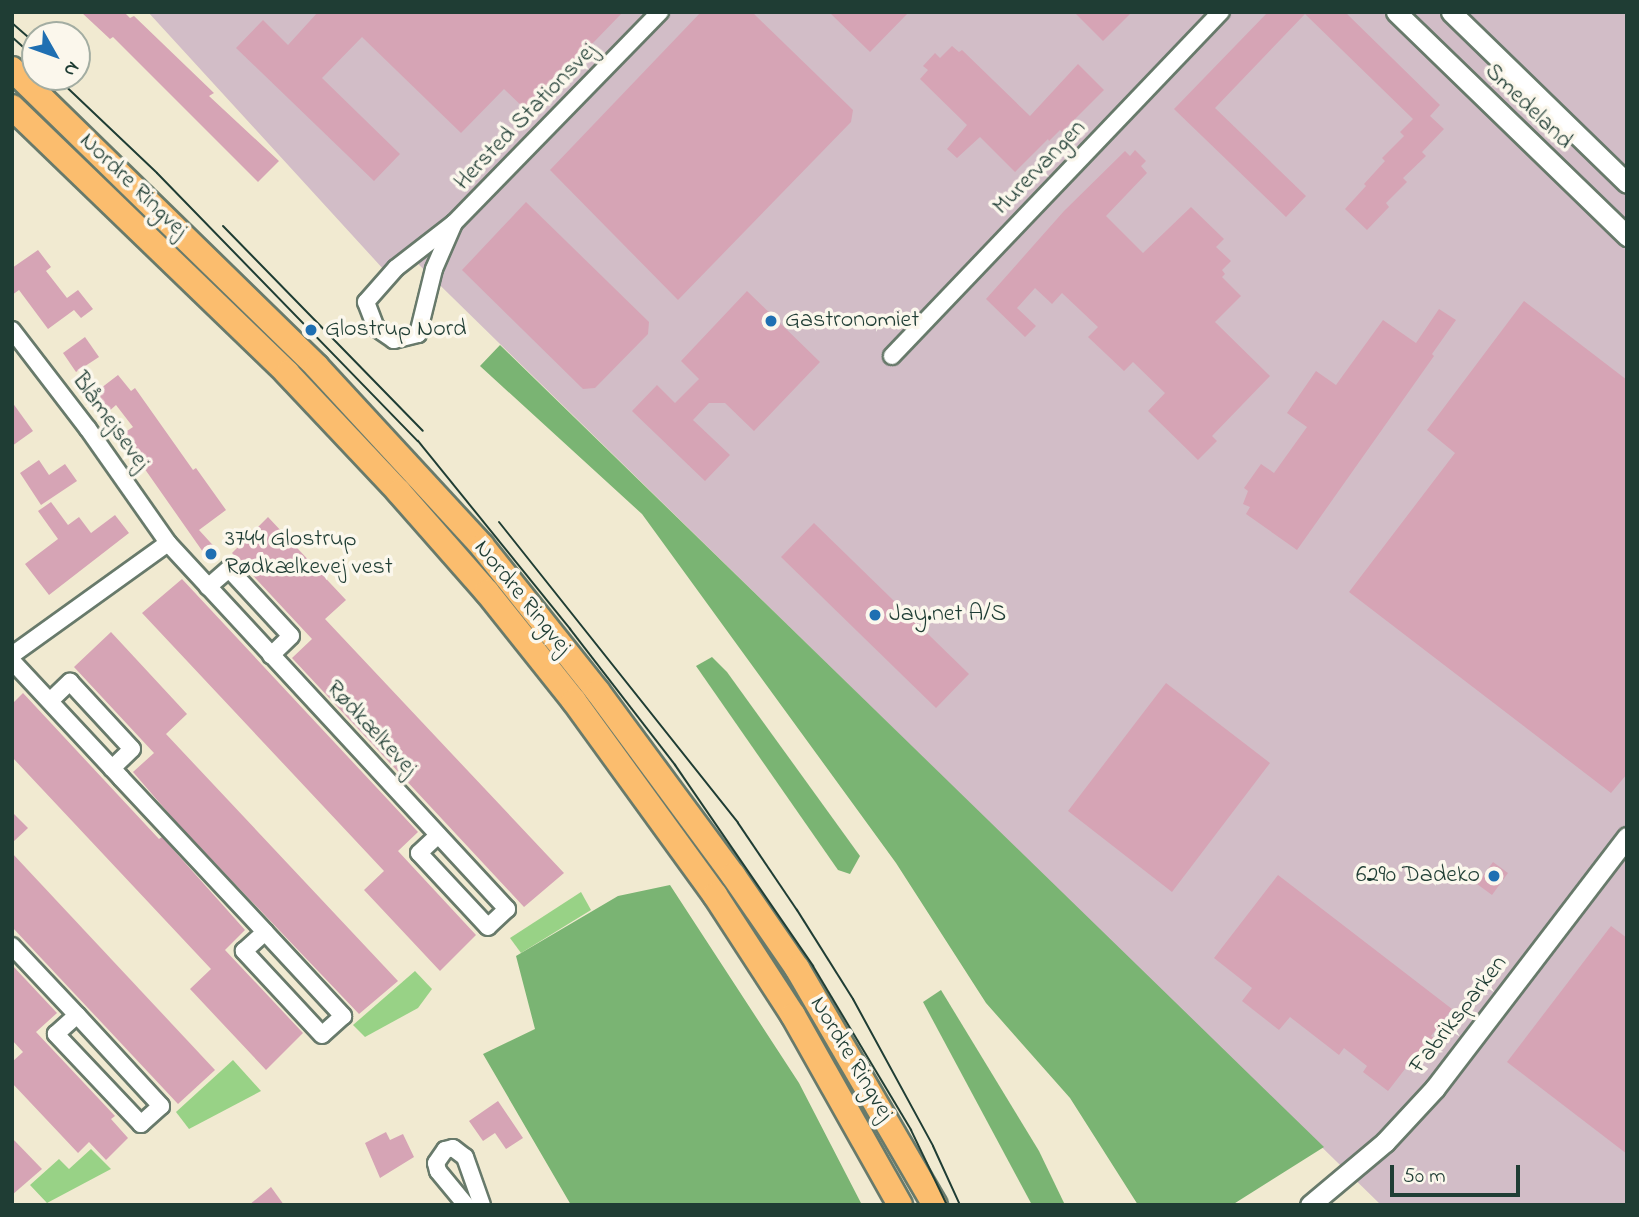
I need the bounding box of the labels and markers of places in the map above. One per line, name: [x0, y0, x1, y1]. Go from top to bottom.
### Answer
place label: Gastronomiet: [785, 307, 919, 335]
marker: Gastronomiet: [763, 313, 779, 329]
place label: Glostrup Nord: [325, 316, 467, 344]
marker: Glostrup Nord: [303, 322, 319, 338]
place label: 3744 Glostrup Rødkælkevej vest: [225, 526, 393, 582]
marker: 3744 Glostrup Rødkælkevej vest: [203, 546, 219, 562]
place label: Jay.net A/S: [889, 601, 1006, 629]
marker: Jay.net A/S: [867, 607, 883, 623]
place label: 6290 Dadeko: [1356, 862, 1480, 890]
marker: 6290 Dadeko: [1486, 868, 1502, 884]

